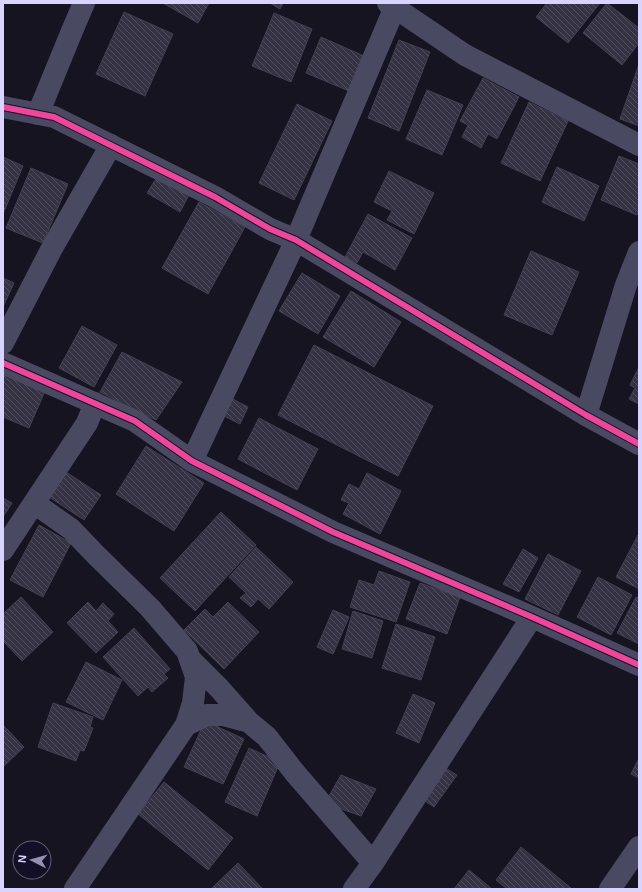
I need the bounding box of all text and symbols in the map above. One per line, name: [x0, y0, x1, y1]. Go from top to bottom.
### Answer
north arrow: [12, 840, 52, 880]
text: N: [16, 854, 28, 864]

